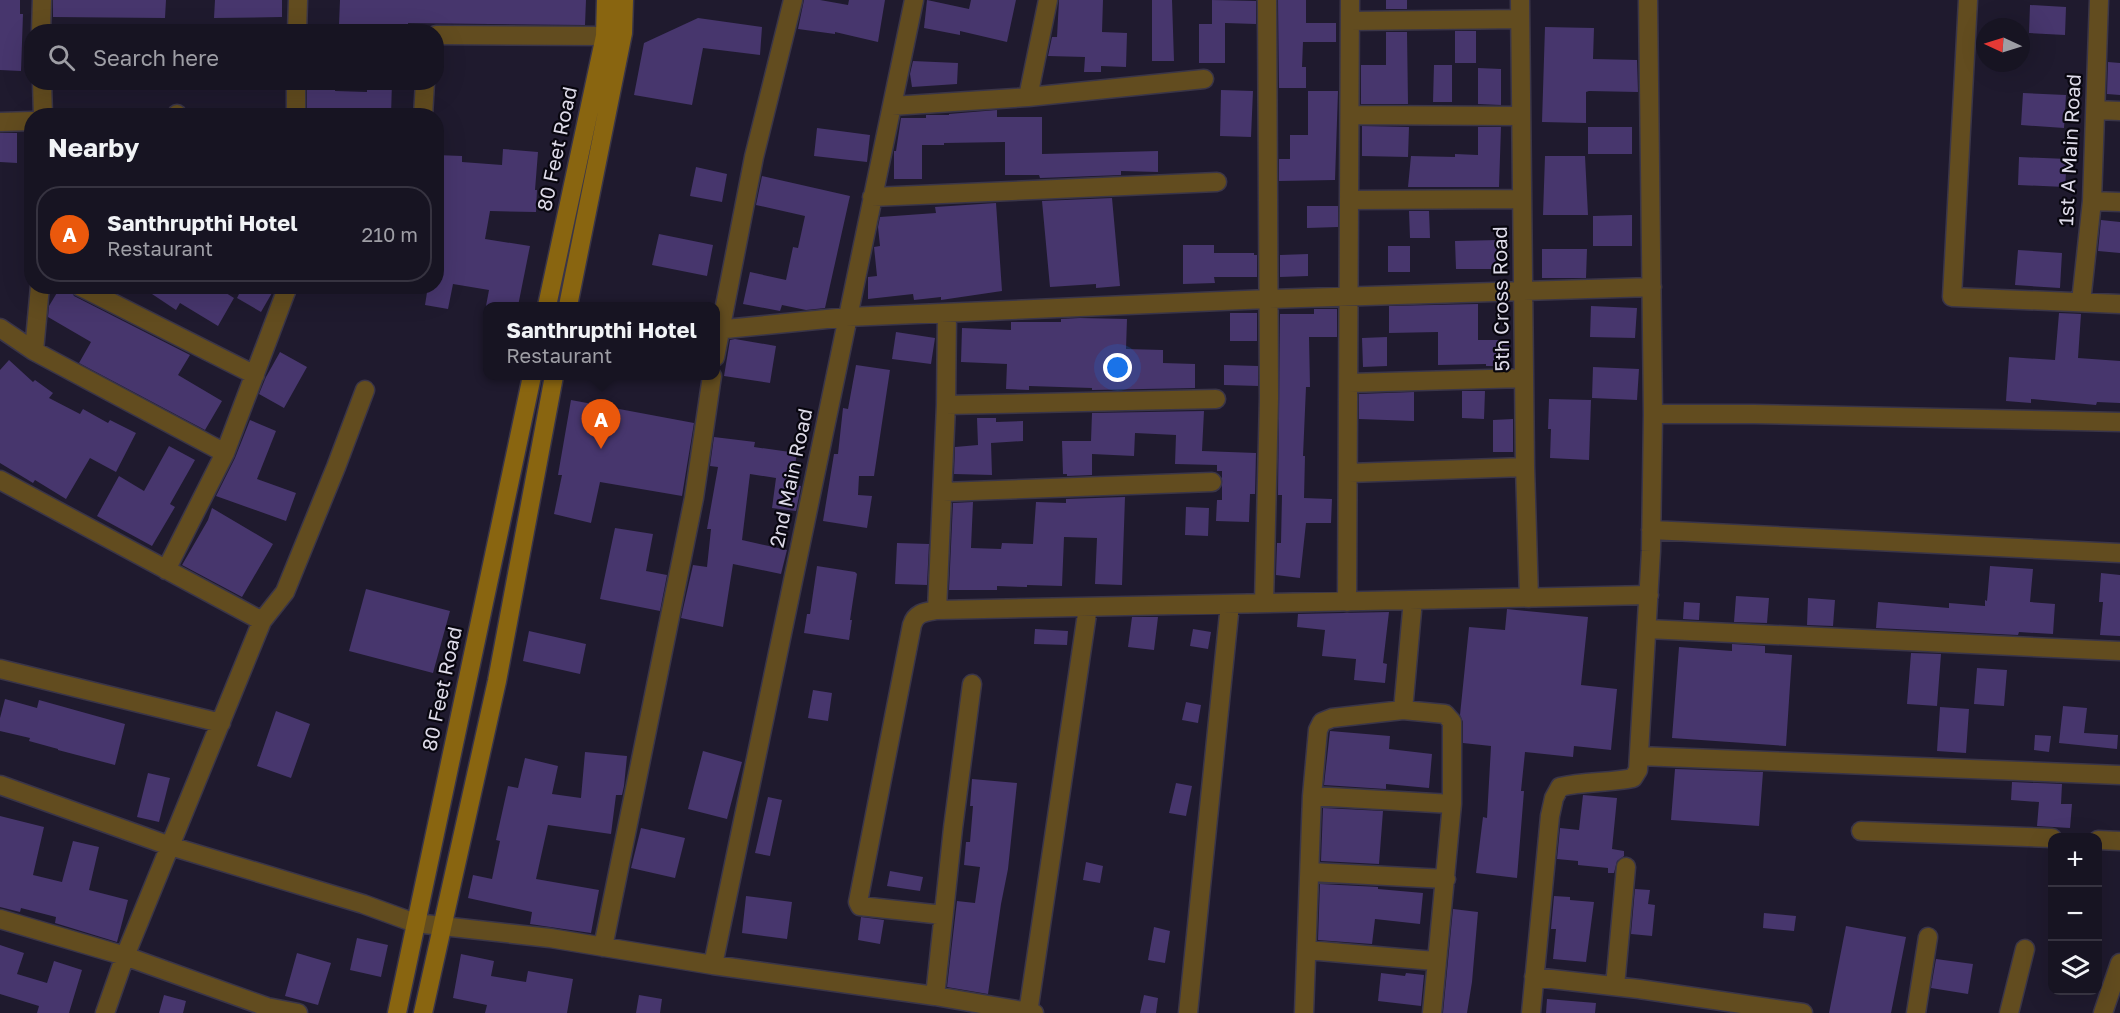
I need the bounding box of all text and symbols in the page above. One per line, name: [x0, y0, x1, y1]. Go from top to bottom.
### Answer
north arrow: [1976, 18, 2030, 72]
search box: [24, 24, 444, 90]
icon: search: [45, 41, 78, 74]
text: Search here: [93, 44, 219, 71]
street label: 1st A Main Road: [2053, 73, 2085, 226]
street label: 80 Feet Road: [531, 84, 581, 213]
text: Nearby: [48, 132, 139, 163]
text: Santhrupthi Hotel: [107, 209, 298, 236]
text: A: [62, 222, 77, 246]
text: 210 m: [362, 222, 418, 246]
street label: 5th Cross Road: [1487, 226, 1513, 372]
text: Restaurant: [107, 236, 213, 260]
popup: [483, 302, 720, 380]
text: Santhrupthi Hotel: [506, 316, 697, 343]
text: Restaurant: [506, 343, 612, 367]
your location: [1103, 353, 1132, 382]
pin: A: [582, 400, 620, 449]
street label: 2nd Main Road: [764, 406, 816, 549]
street label: 80 Feet Road: [416, 624, 466, 753]
map controls: [2048, 833, 2102, 995]
button: +: [2048, 833, 2102, 887]
button: −: [2048, 887, 2102, 941]
button: layers: [2048, 941, 2102, 995]

